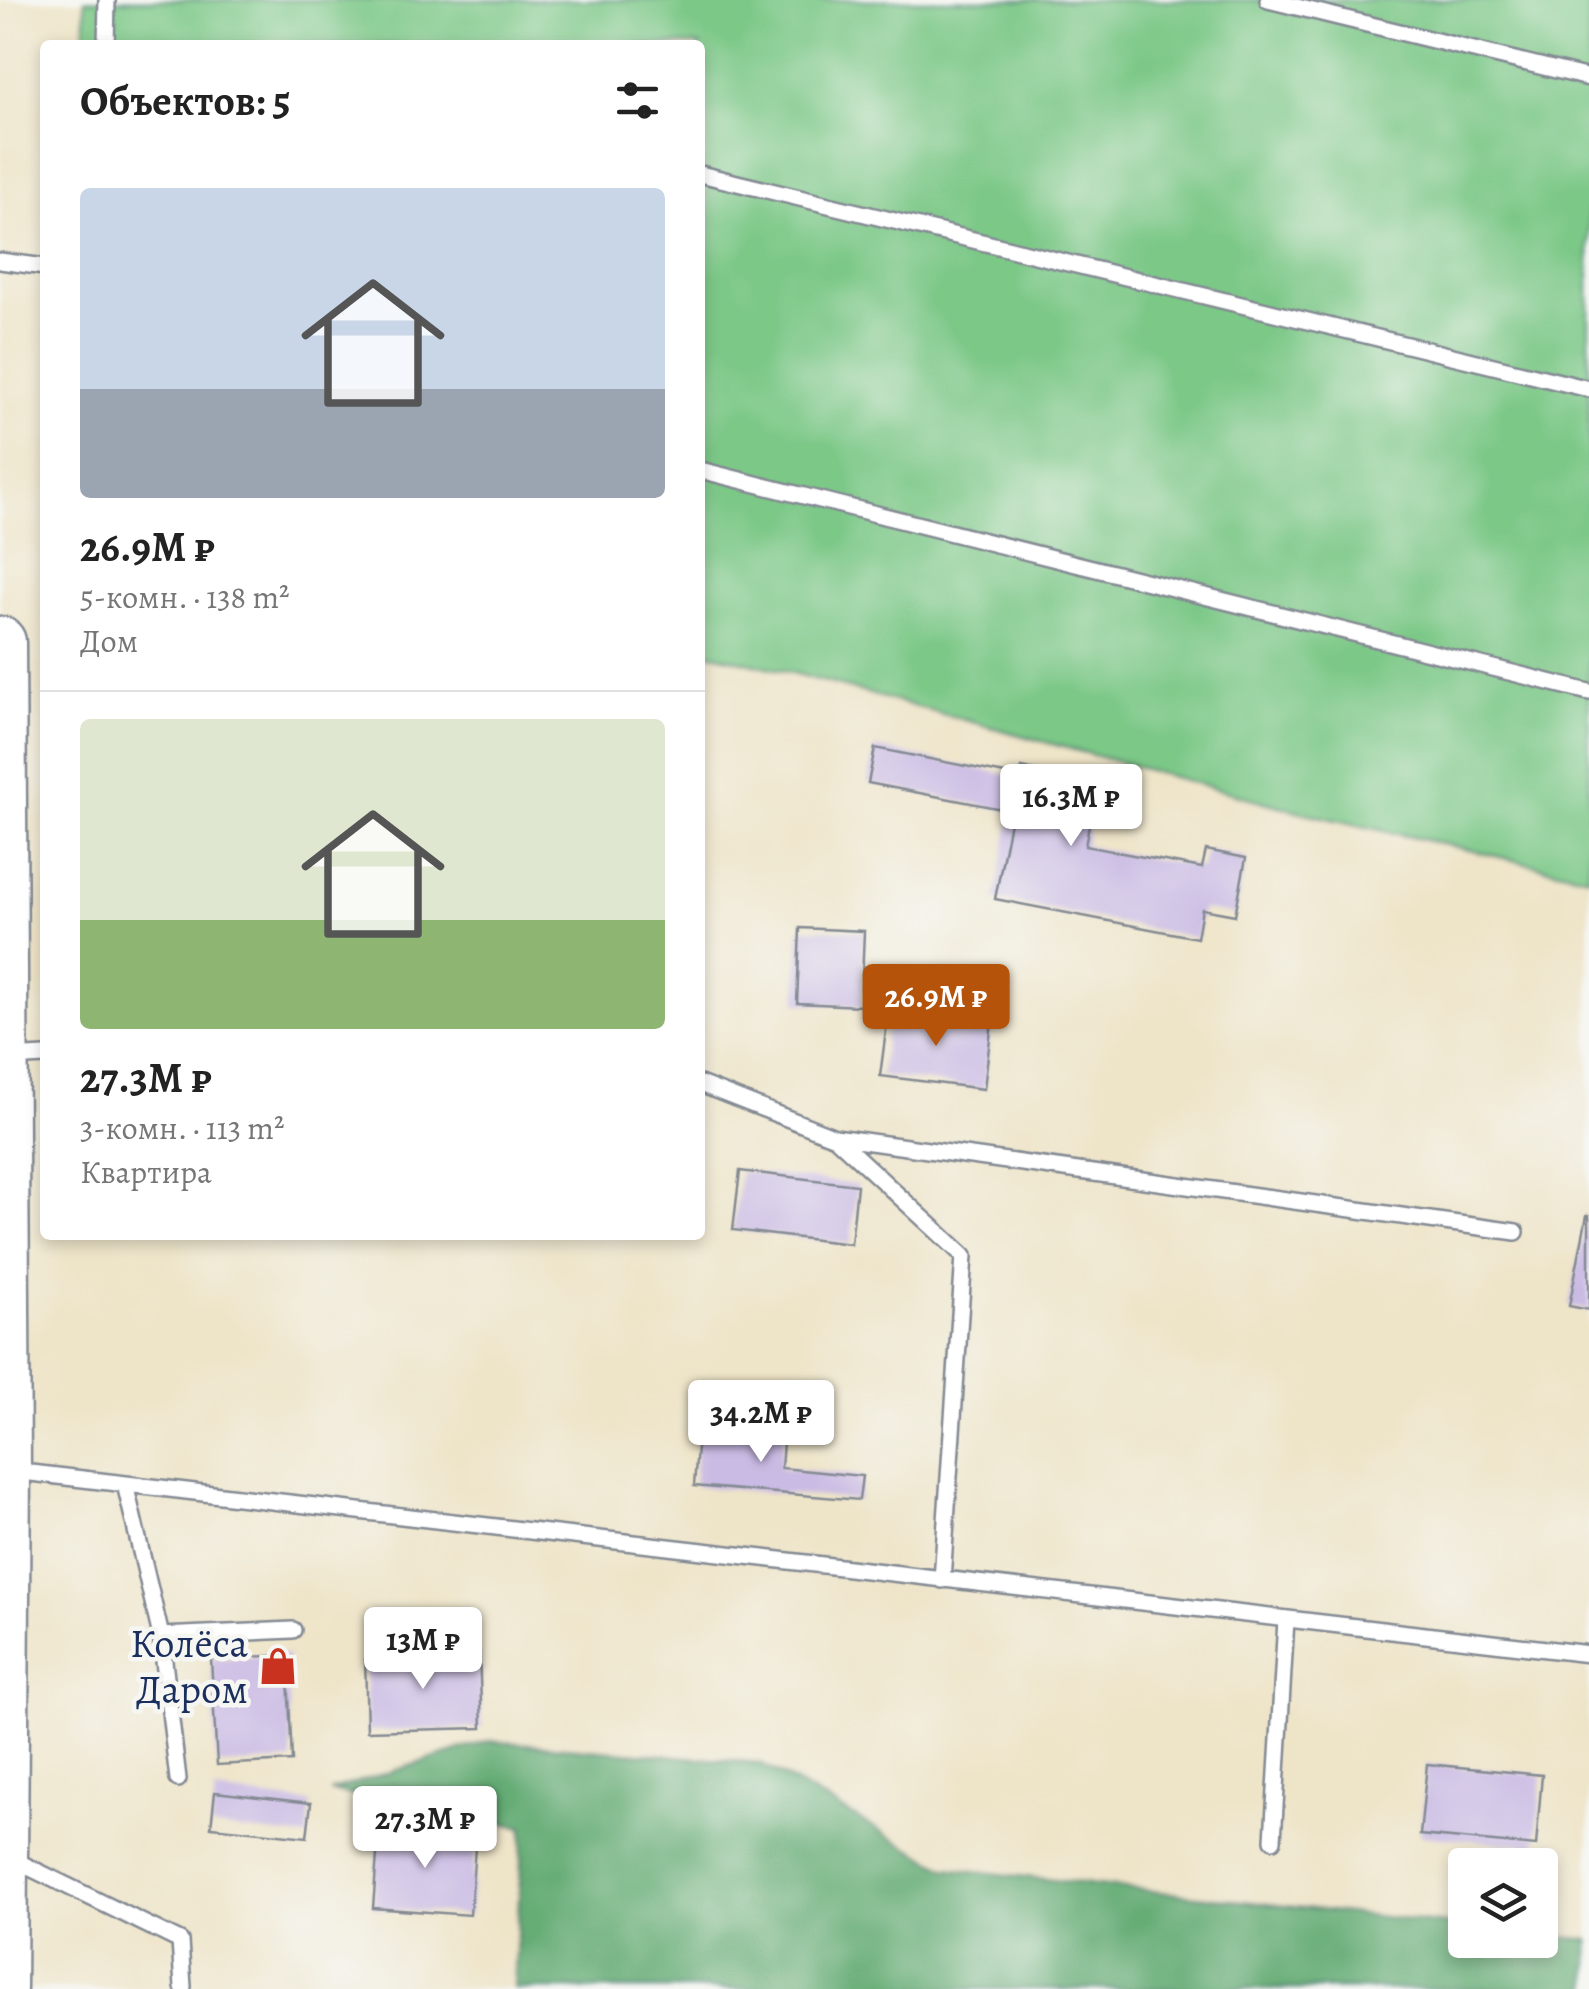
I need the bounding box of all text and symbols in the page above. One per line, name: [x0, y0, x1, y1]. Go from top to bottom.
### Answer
text: Объектов: 5: [80, 72, 291, 129]
icon: filters: [610, 73, 665, 128]
icon: home: [283, 253, 463, 433]
text: 26.9M ₽: [80, 518, 215, 575]
text: 5-комн. · 138 m²: [80, 575, 290, 619]
text: Дом: [80, 619, 138, 663]
pin: 16.3M ₽: [979, 764, 1163, 849]
text: 16.3M ₽: [1022, 774, 1120, 818]
icon: home: [283, 784, 463, 964]
pin: 26.9M ₽: [844, 964, 1028, 1049]
text: 26.9M ₽: [885, 974, 987, 1018]
text: 27.3M ₽: [80, 1049, 212, 1106]
text: 3-комн. · 113 m²: [80, 1106, 285, 1150]
text: Квартира: [80, 1150, 212, 1194]
pin: 34.2M ₽: [669, 1380, 853, 1465]
text: 34.2M ₽: [710, 1390, 812, 1434]
pin: 13M ₽: [353, 1607, 493, 1692]
place label: Колёса Даром: [130, 1616, 249, 1717]
text: 13M ₽: [386, 1617, 460, 1661]
shop icon: Колёса Даром: [257, 1645, 299, 1687]
pin: 27.3M ₽: [333, 1786, 517, 1871]
text: 27.3M ₽: [375, 1796, 475, 1840]
map controls: [1448, 1848, 1558, 1958]
button: layers: [1448, 1848, 1558, 1958]

